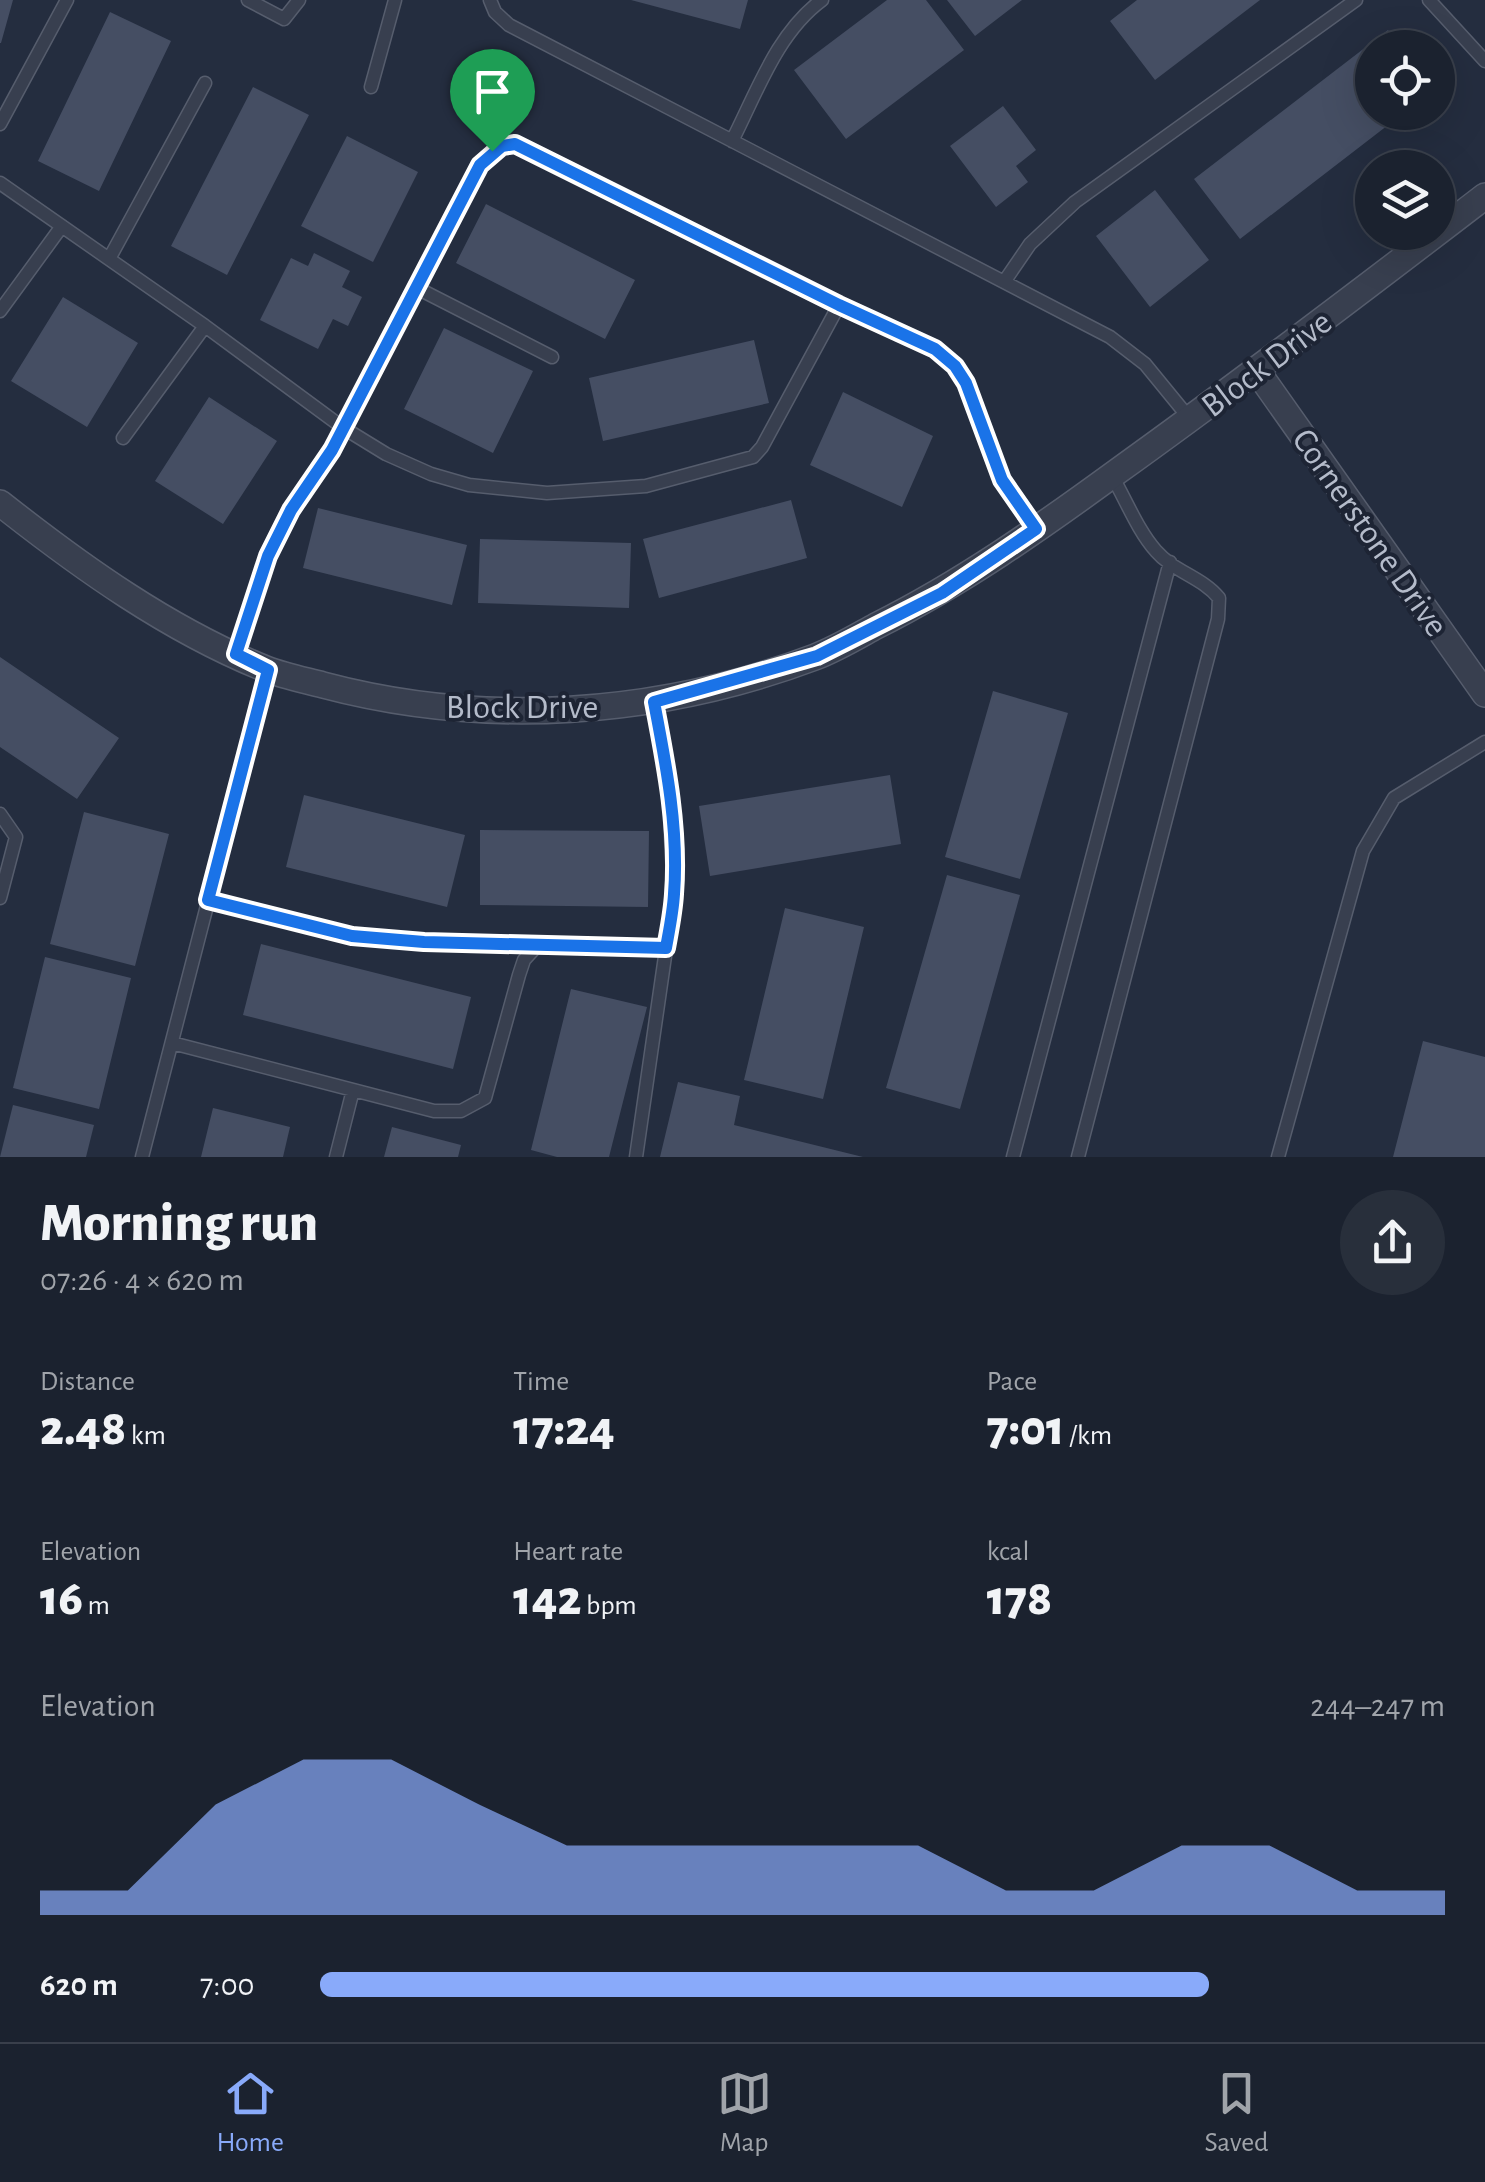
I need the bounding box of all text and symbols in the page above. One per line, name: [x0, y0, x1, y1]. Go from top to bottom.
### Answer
map controls: [1355, 30, 1455, 250]
button: locate: [1355, 30, 1455, 130]
pin: [450, 49, 535, 152]
icon: arrive: [465, 64, 520, 119]
button: layers: [1355, 150, 1455, 250]
street label: Block Drive: [1195, 304, 1338, 424]
street label: Cornerstone Drive: [1285, 423, 1454, 643]
street label: Block Drive: [446, 690, 598, 725]
button: share: [1340, 1190, 1445, 1295]
text: Morning run: [40, 1196, 318, 1251]
text: 07:26 · 4 × 620 m: [40, 1264, 244, 1296]
text: Distance: [40, 1368, 135, 1396]
text: Time: [513, 1368, 569, 1396]
text: Pace: [987, 1368, 1037, 1396]
text: 2.48: [40, 1404, 126, 1454]
text: 17:24: [513, 1404, 615, 1454]
text: 7:01: [987, 1404, 1064, 1454]
text: km: [126, 1422, 166, 1450]
text: /km: [1064, 1422, 1112, 1450]
text: Elevation: [40, 1538, 141, 1566]
text: Heart rate: [513, 1538, 623, 1566]
text: kcal: [987, 1538, 1029, 1566]
text: 16: [40, 1574, 83, 1624]
text: 142: [513, 1574, 581, 1624]
text: 178: [987, 1574, 1052, 1624]
text: m: [83, 1592, 110, 1620]
text: bpm: [581, 1592, 637, 1620]
text: Elevation: [40, 1690, 156, 1722]
text: 244–247 m: [1310, 1690, 1445, 1722]
text: 620 m: [40, 1969, 118, 2001]
text: 7:00: [200, 1969, 254, 2001]
tab: Home: [216, 2066, 284, 2160]
tab: Map: [717, 2066, 772, 2160]
tab: Saved: [1204, 2066, 1269, 2160]

